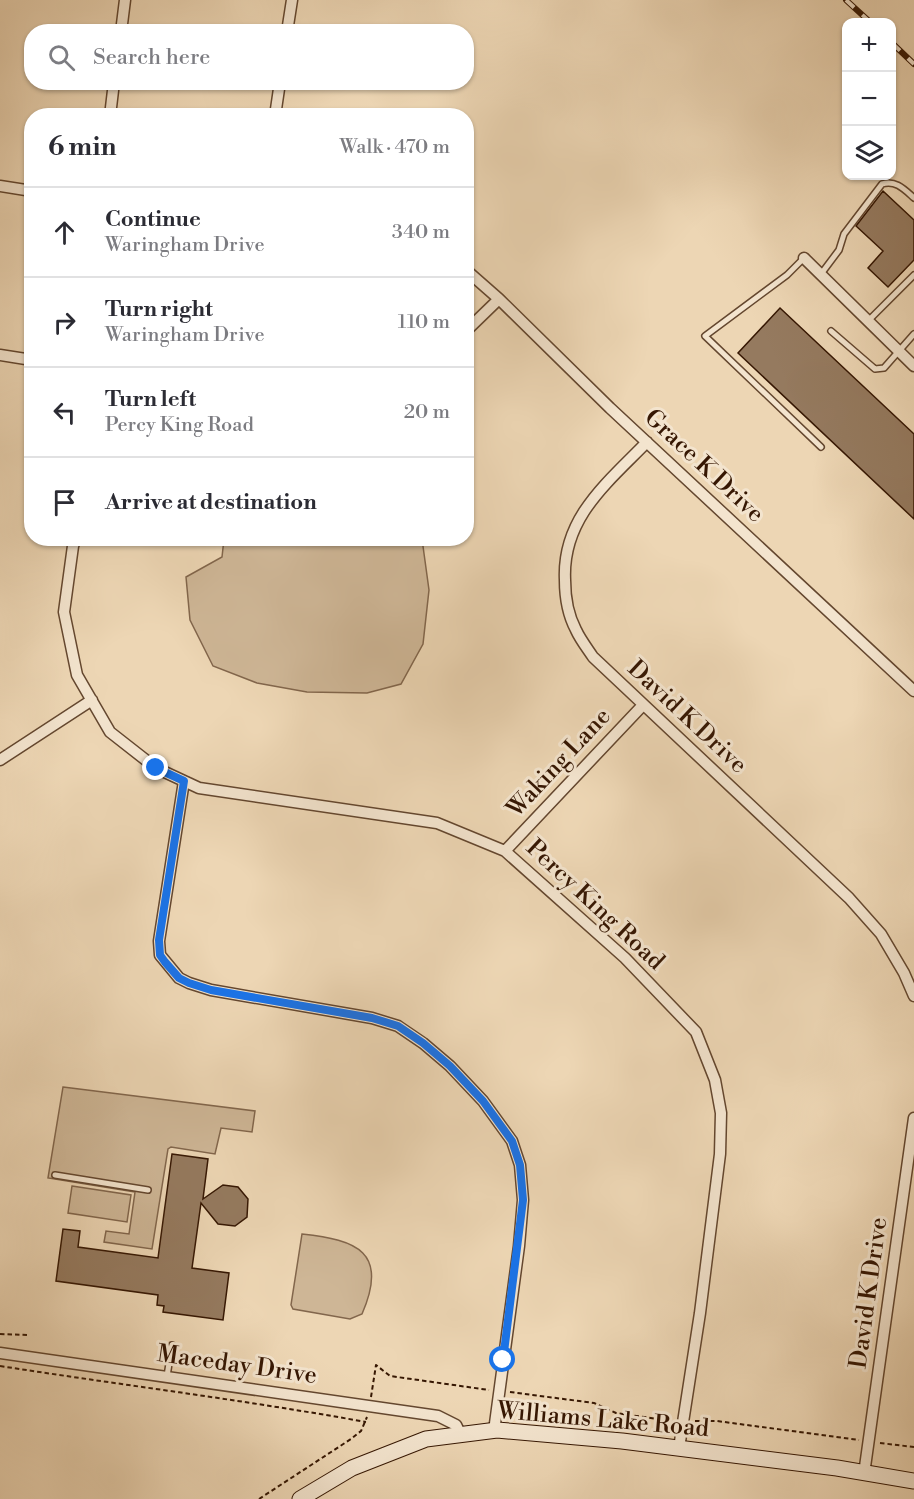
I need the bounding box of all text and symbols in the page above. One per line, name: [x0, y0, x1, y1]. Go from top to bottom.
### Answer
map controls: [842, 18, 896, 180]
button: +: [842, 18, 896, 72]
search box: [24, 24, 474, 90]
icon: search: [45, 41, 78, 74]
text: Search here: [93, 44, 210, 71]
button: −: [842, 72, 896, 126]
button: layers: [842, 126, 896, 180]
text: 6 min: [48, 131, 116, 163]
text: Walk · 470 m: [340, 135, 450, 160]
text: Continue: [105, 206, 201, 233]
icon: ahead: [48, 216, 81, 249]
text: 340 m: [392, 220, 450, 245]
text: Waringham Drive: [105, 233, 265, 258]
text: Turn right: [105, 296, 213, 323]
icon: right: [48, 306, 81, 339]
text: 110 m: [398, 310, 450, 335]
text: Waringham Drive: [105, 323, 265, 348]
text: Turn left: [105, 386, 196, 413]
icon: left: [48, 396, 81, 429]
text: 20 m: [404, 400, 450, 425]
street label: Grace K Drive: [638, 403, 770, 529]
text: Percy King Road: [105, 413, 254, 438]
icon: arrive: [48, 486, 81, 519]
text: Arrive at destination: [105, 489, 317, 516]
street label: David K Drive: [621, 654, 753, 780]
street label: Waking Lane: [500, 702, 617, 825]
route end: [142, 754, 168, 780]
street label: Percy King Road: [519, 833, 671, 977]
street label: David K Drive: [844, 1215, 894, 1371]
street label: Maceday Drive: [155, 1339, 319, 1391]
route start: [489, 1346, 515, 1372]
street label: Williams Lake Road: [495, 1396, 711, 1444]

